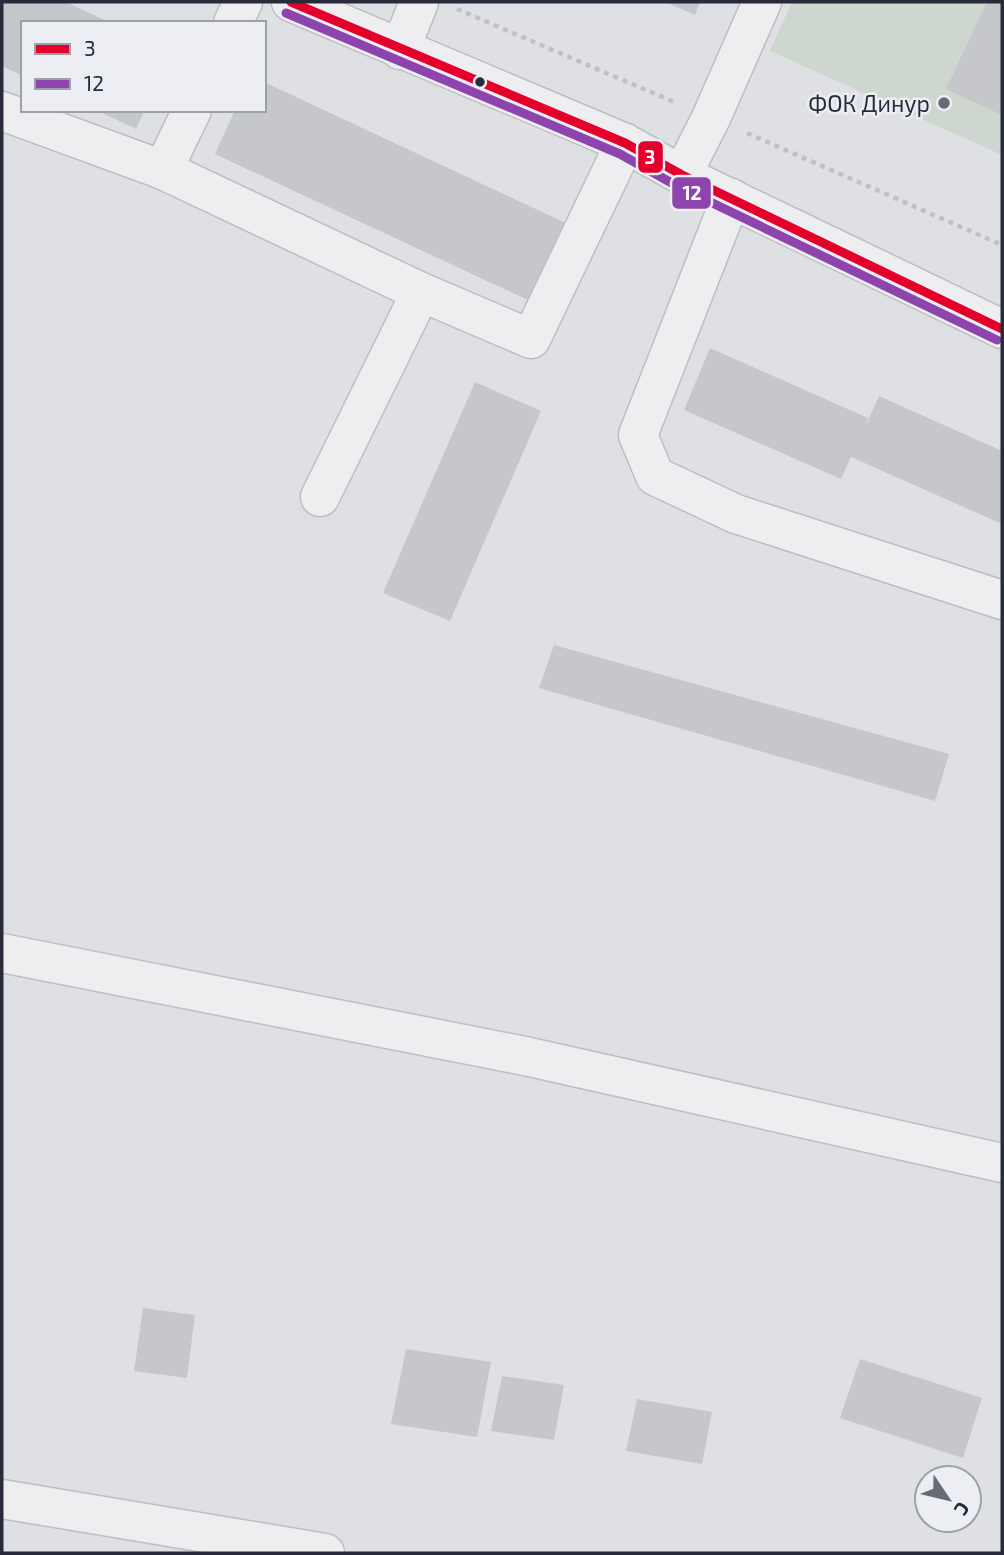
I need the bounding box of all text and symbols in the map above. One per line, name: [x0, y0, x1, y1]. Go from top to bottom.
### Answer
legend: [21, 21, 266, 112]
text: 3: [84, 35, 96, 60]
text: 12: [84, 70, 104, 95]
unlabelled marker: [473, 75, 487, 89]
place label: ФОК Динур: [808, 89, 930, 118]
marker: ФОК Динур: [936, 95, 952, 111]
line badge: 3: [637, 140, 664, 174]
text: 3: [645, 145, 655, 168]
line badge: 12: [671, 176, 712, 210]
text: 12: [682, 181, 702, 204]
north arrow: [913, 1464, 983, 1534]
text: С: [950, 1498, 975, 1520]

